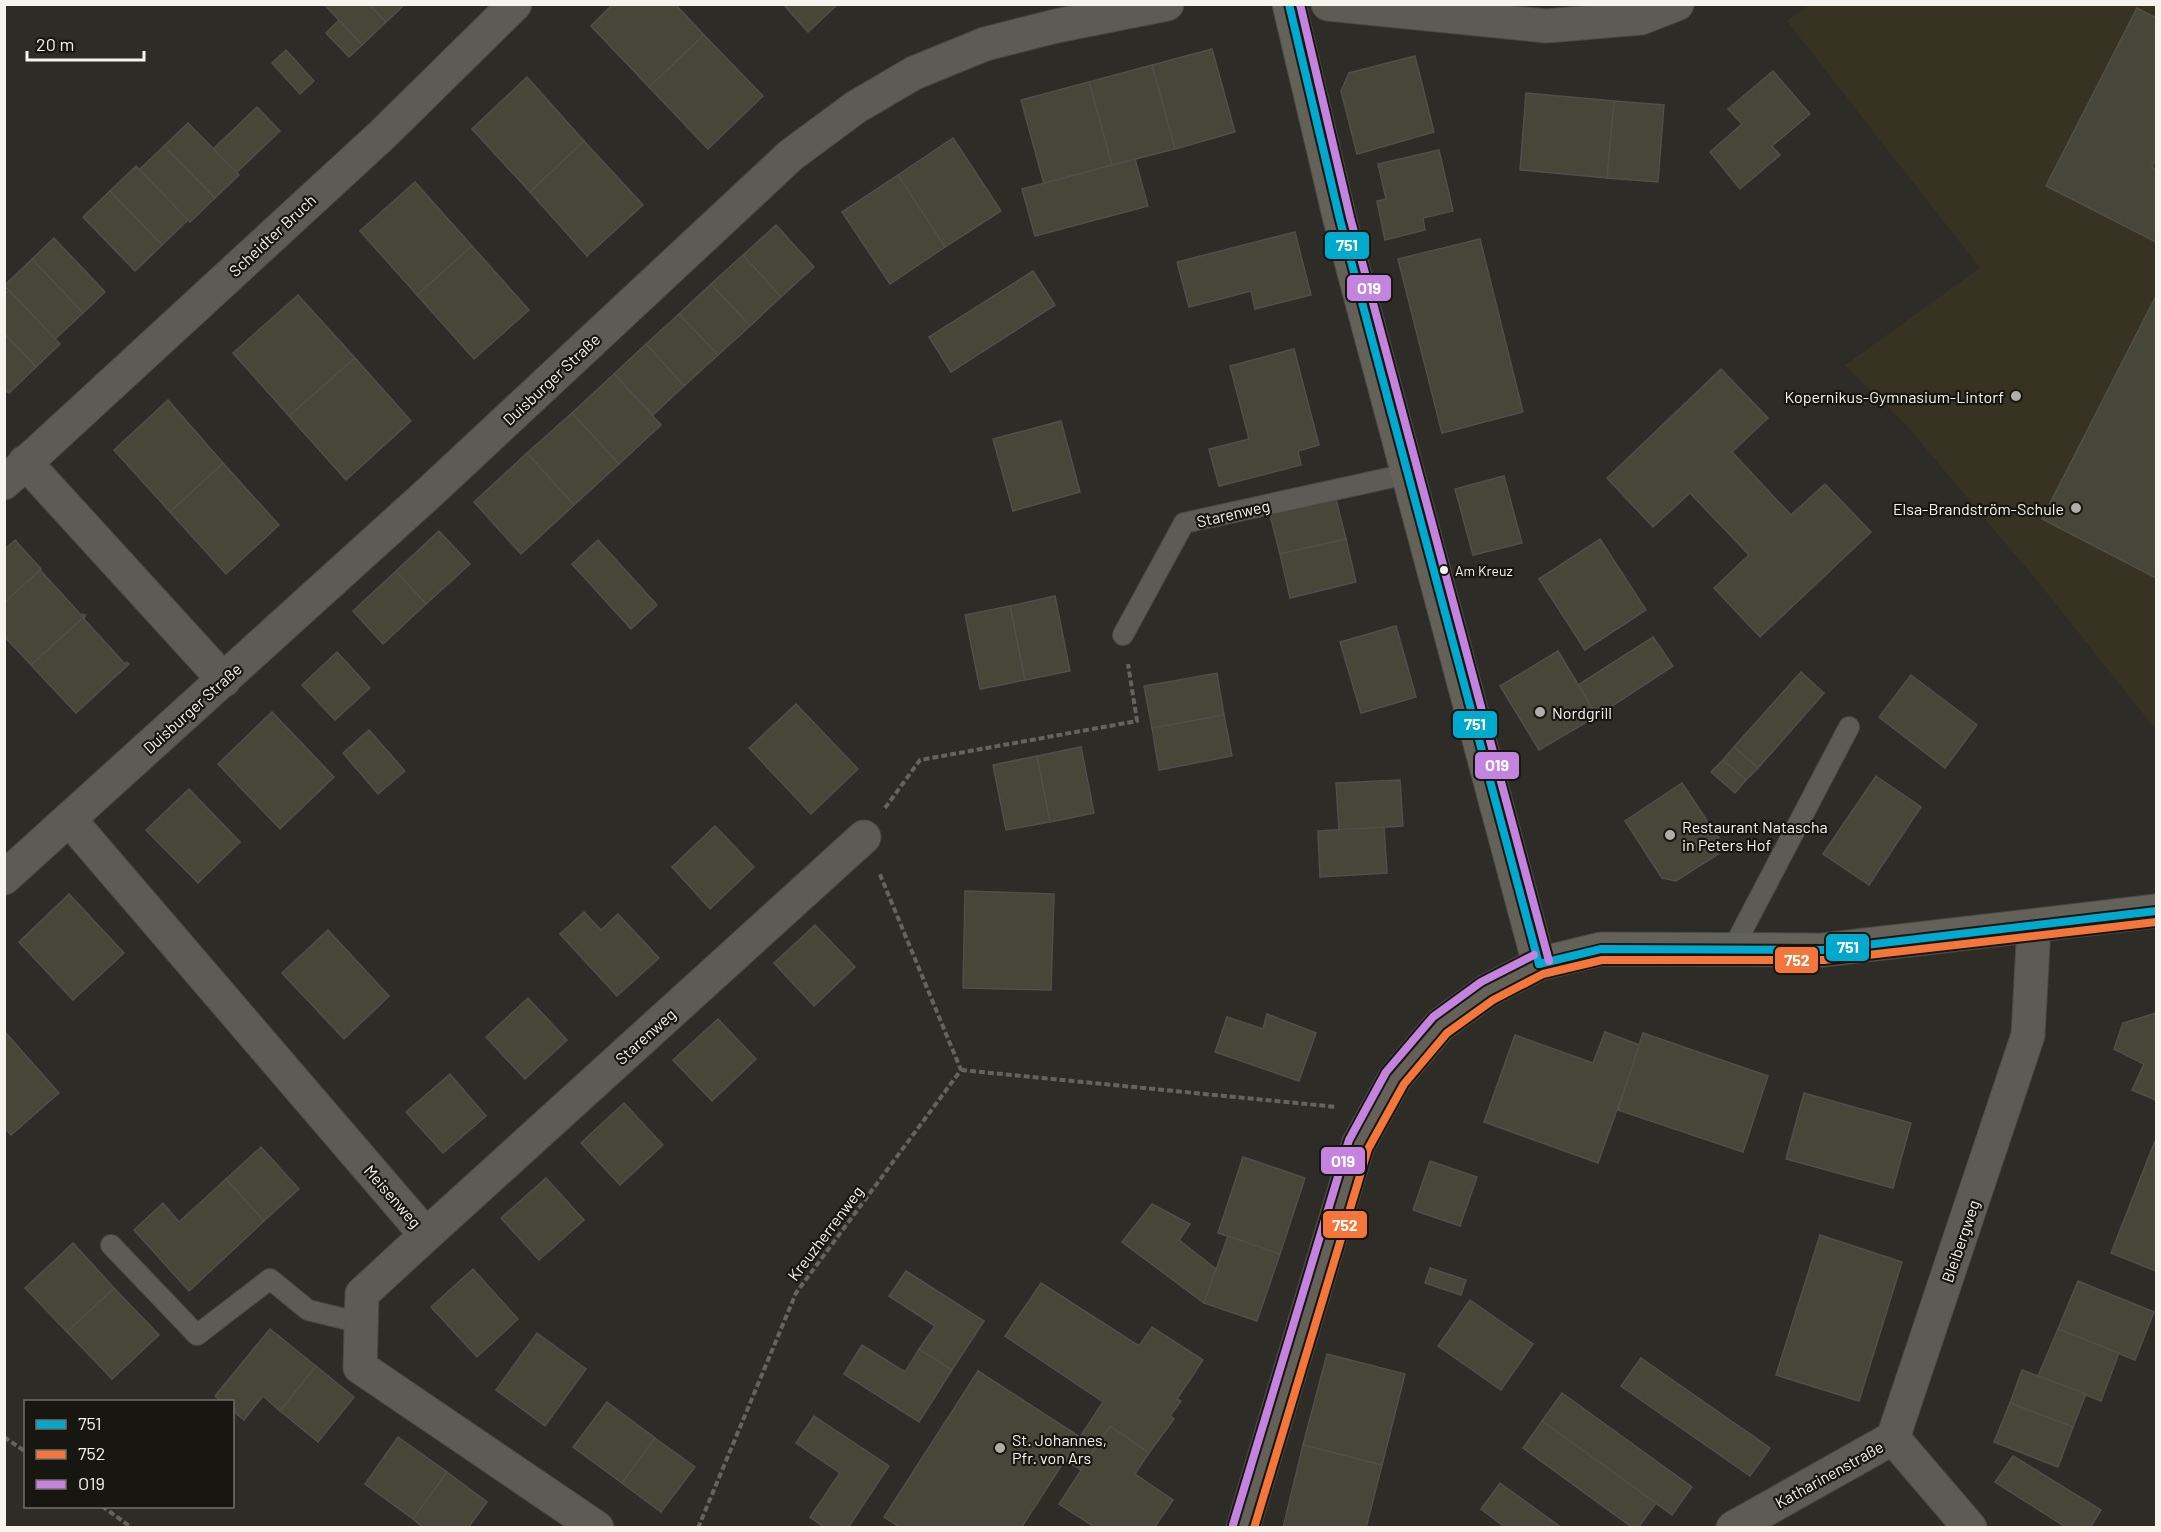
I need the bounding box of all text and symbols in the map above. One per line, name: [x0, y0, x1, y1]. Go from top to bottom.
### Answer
scale bar: [27, 24, 144, 62]
text: 20 m: [36, 33, 74, 55]
street label: Scheidter Bruch: [225, 190, 319, 280]
line badge: 751: [1324, 231, 1370, 260]
text: 751: [1336, 235, 1358, 254]
line badge: O19: [1346, 274, 1392, 302]
text: O19: [1357, 278, 1381, 297]
street label: Duisburger Straße: [499, 329, 603, 429]
place label: Kopernikus-Gymnasium-Lintorf: [1785, 387, 2004, 406]
marker: Kopernikus-Gymnasium-Lintorf: [2009, 389, 2023, 403]
street label: Starenweg: [1195, 495, 1271, 531]
place label: Elsa-Brandström-Schule: [1893, 499, 2064, 518]
marker: Elsa-Brandström-Schule: [2069, 501, 2083, 515]
place label: Am Kreuz: [1455, 562, 1513, 579]
marker: Am Kreuz: [1438, 564, 1450, 576]
street label: Duisburger Straße: [139, 659, 245, 757]
place label: Nordgrill: [1552, 703, 1612, 722]
marker: Nordgrill: [1533, 705, 1547, 719]
line badge: 751: [1452, 710, 1498, 739]
text: 751: [1464, 714, 1486, 733]
line badge: O19: [1474, 751, 1520, 780]
text: O19: [1485, 755, 1509, 774]
place label: Restaurant Natascha in Peters Hof: [1682, 817, 1828, 854]
marker: Restaurant Natascha in Peters Hof: [1663, 828, 1677, 842]
line badge: 751: [1825, 933, 1870, 962]
text: 751: [1837, 937, 1859, 956]
line badge: 752: [1774, 946, 1819, 974]
text: 752: [1784, 950, 1810, 969]
street label: Starenweg: [611, 1004, 679, 1068]
line badge: O19: [1320, 1146, 1366, 1175]
text: O19: [1331, 1151, 1355, 1170]
street label: Meisenweg: [361, 1161, 425, 1231]
street label: Kreuzherrenweg: [783, 1182, 867, 1284]
street label: Bleibergweg: [1937, 1197, 1983, 1285]
line badge: 752: [1322, 1210, 1368, 1239]
text: 752: [1332, 1215, 1358, 1234]
legend: [24, 1400, 234, 1508]
text: 751: [78, 1412, 102, 1434]
place label: St. Johannes, Pfr. von Ars: [1012, 1430, 1107, 1467]
street label: Katharinenstraße: [1771, 1436, 1887, 1512]
marker: St. Johannes, Pfr. von Ars: [993, 1441, 1007, 1455]
text: 752: [78, 1442, 105, 1464]
text: O19: [78, 1472, 105, 1494]

